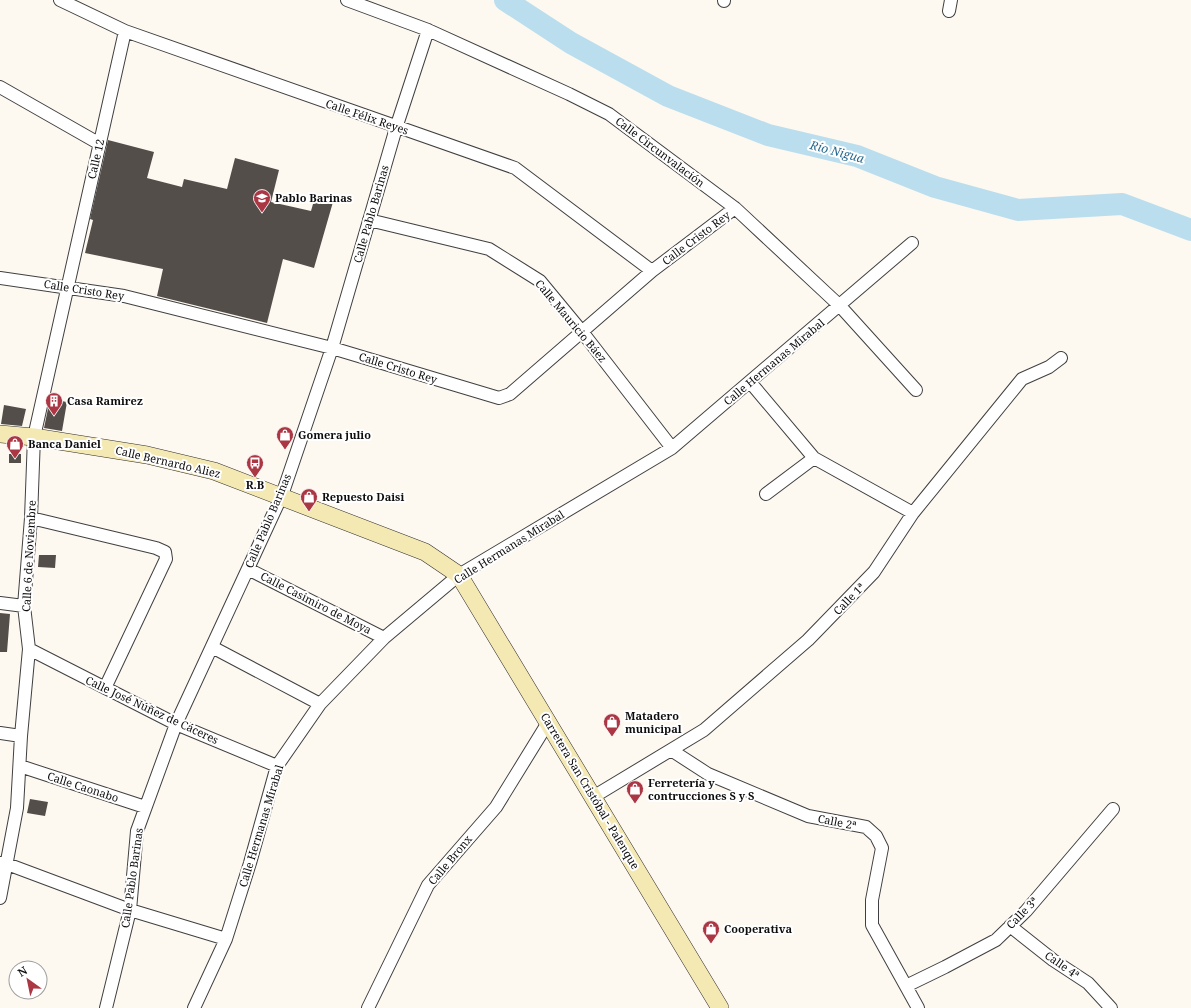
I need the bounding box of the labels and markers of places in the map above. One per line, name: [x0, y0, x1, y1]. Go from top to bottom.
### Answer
school or university icon: Pablo Barinas: [252, 188, 272, 213]
place label: Pablo Barinas: [275, 190, 352, 205]
building icon: Casa Ramirez: [44, 391, 64, 416]
place label: Casa Ramirez: [67, 393, 143, 408]
shop icon: Gomera julio: [275, 425, 295, 450]
place label: Gomera julio: [298, 427, 371, 442]
shop icon: Banca Daniel: [5, 434, 25, 459]
place label: Banca Daniel: [28, 436, 101, 451]
bus stop icon: R.B: [245, 453, 265, 478]
place label: R.B: [246, 477, 264, 492]
shop icon: Repuesto Daisi: [299, 487, 319, 512]
place label: Repuesto Daisi: [322, 489, 404, 504]
place label: Matadero municipal: [625, 708, 682, 736]
shop icon: Matadero municipal: [602, 712, 622, 737]
place label: Ferretería y contrucciones S y S: [648, 775, 754, 803]
shop icon: Ferretería y contrucciones S y S: [625, 779, 645, 804]
shop icon: Cooperativa: [701, 919, 721, 944]
place label: Cooperativa: [724, 921, 792, 936]

